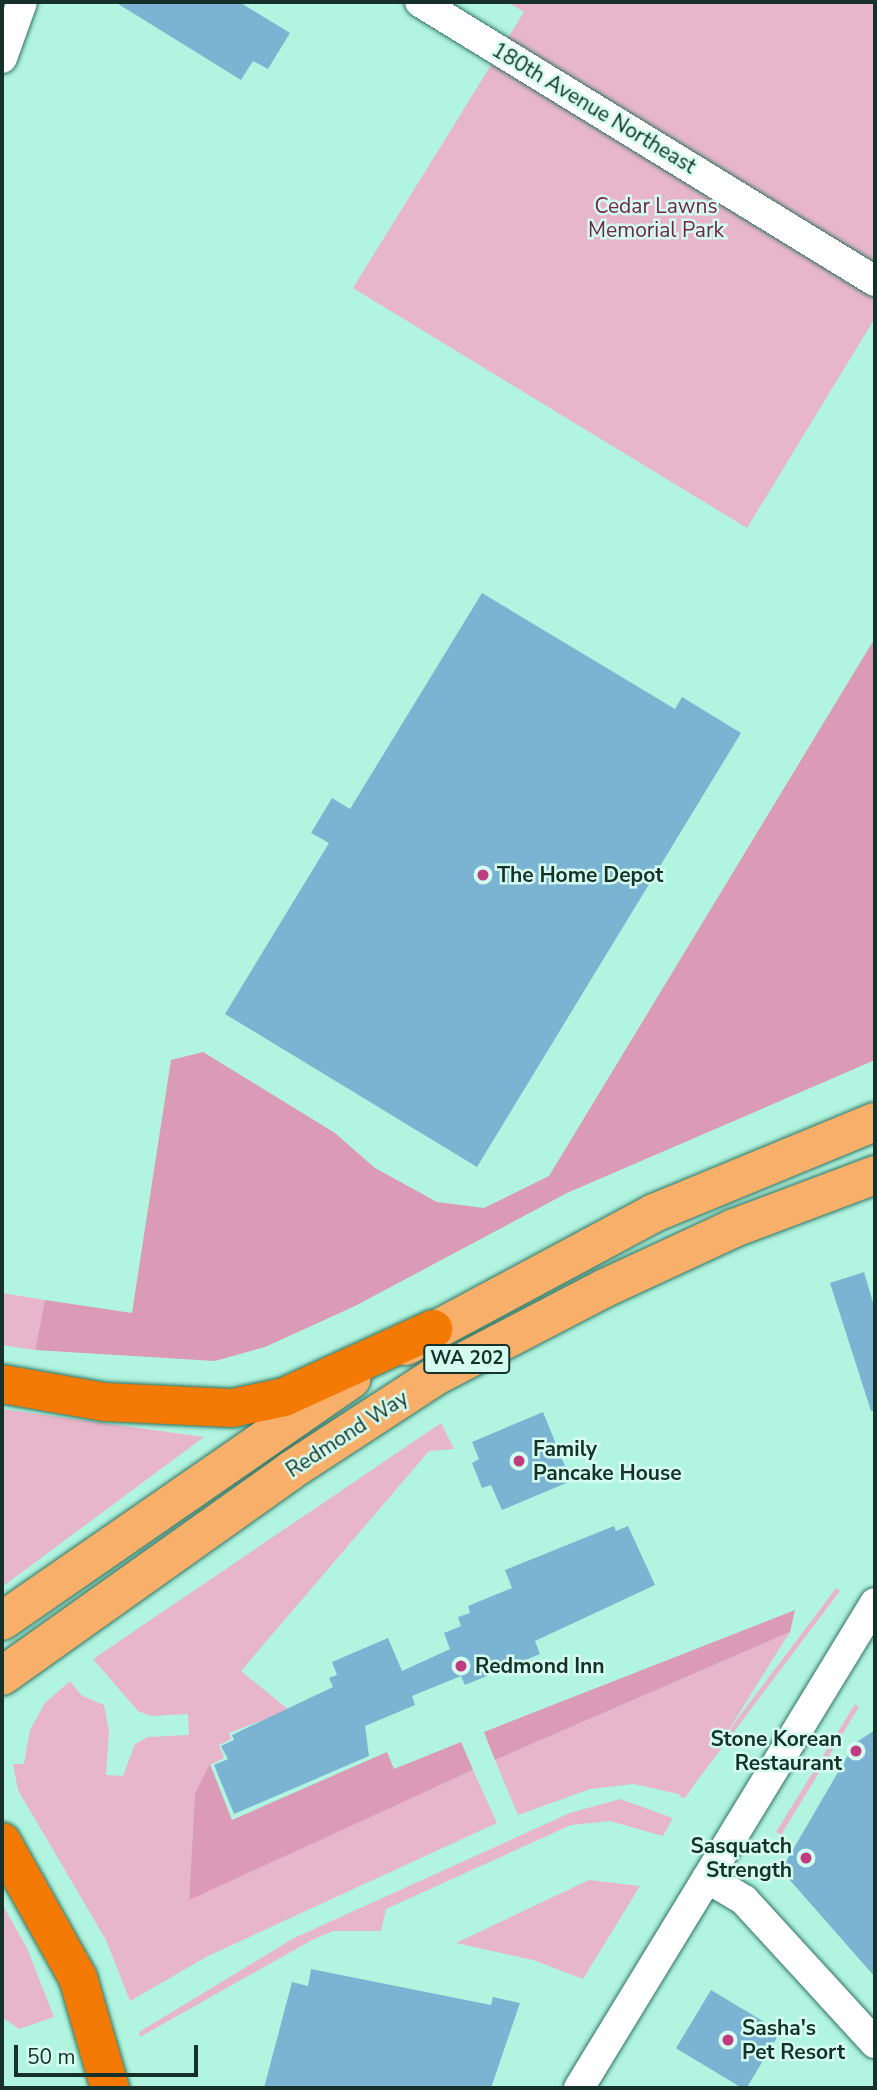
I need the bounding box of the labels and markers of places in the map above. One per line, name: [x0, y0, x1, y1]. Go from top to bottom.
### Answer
place label: The Home Depot: [497, 862, 663, 888]
marker: The Home Depot: [475, 867, 491, 883]
place label: Family Pancake House: [533, 1436, 682, 1486]
marker: Family Pancake House: [511, 1453, 527, 1469]
place label: Redmond Inn: [475, 1653, 605, 1679]
marker: Redmond Inn: [453, 1658, 469, 1674]
place label: Stone Korean Restaurant: [710, 1726, 842, 1776]
marker: Stone Korean Restaurant: [848, 1743, 864, 1759]
place label: Sasquatch Strength: [691, 1833, 792, 1883]
marker: Sasquatch Strength: [798, 1850, 814, 1866]
place label: Sasha's Pet Resort: [742, 2015, 845, 2065]
marker: Sasha's Pet Resort: [720, 2032, 736, 2048]

